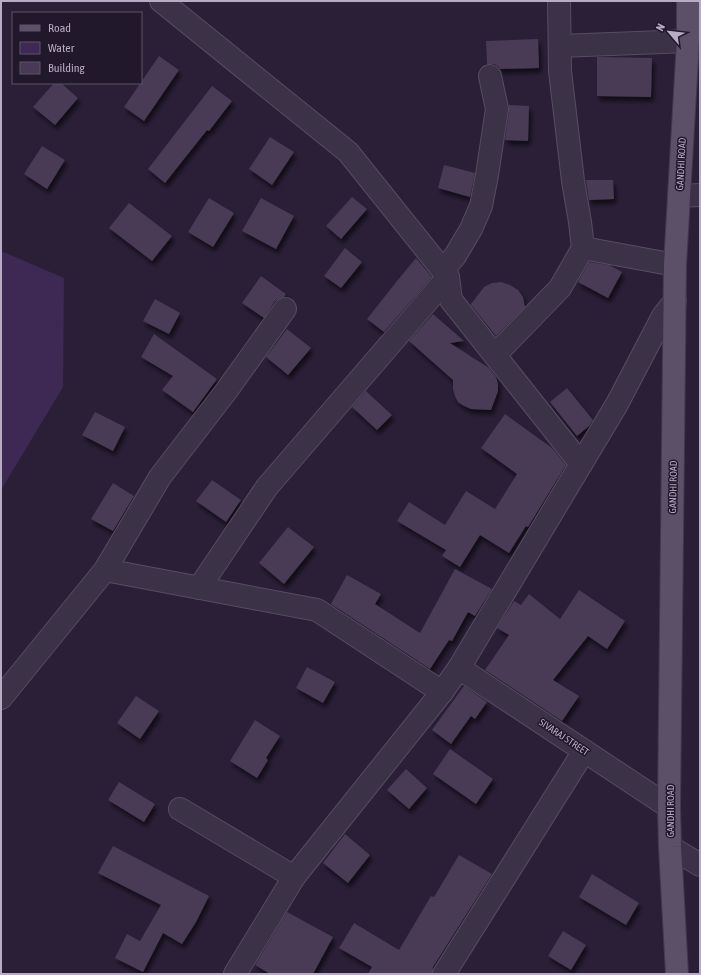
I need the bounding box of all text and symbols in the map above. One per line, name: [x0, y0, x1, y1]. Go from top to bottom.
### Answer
legend: [12, 12, 142, 84]
north arrow: [649, 12, 689, 52]
text: Road: [48, 21, 71, 35]
text: N: [653, 22, 667, 33]
text: Water: [48, 41, 75, 55]
text: Building: [48, 61, 86, 75]
street label: GANDHI ROAD: [674, 137, 688, 191]
street label: GANDHI ROAD: [667, 460, 679, 513]
street label: SIVARAJ STREET: [537, 716, 591, 758]
street label: GANDHI ROAD: [665, 784, 676, 837]

